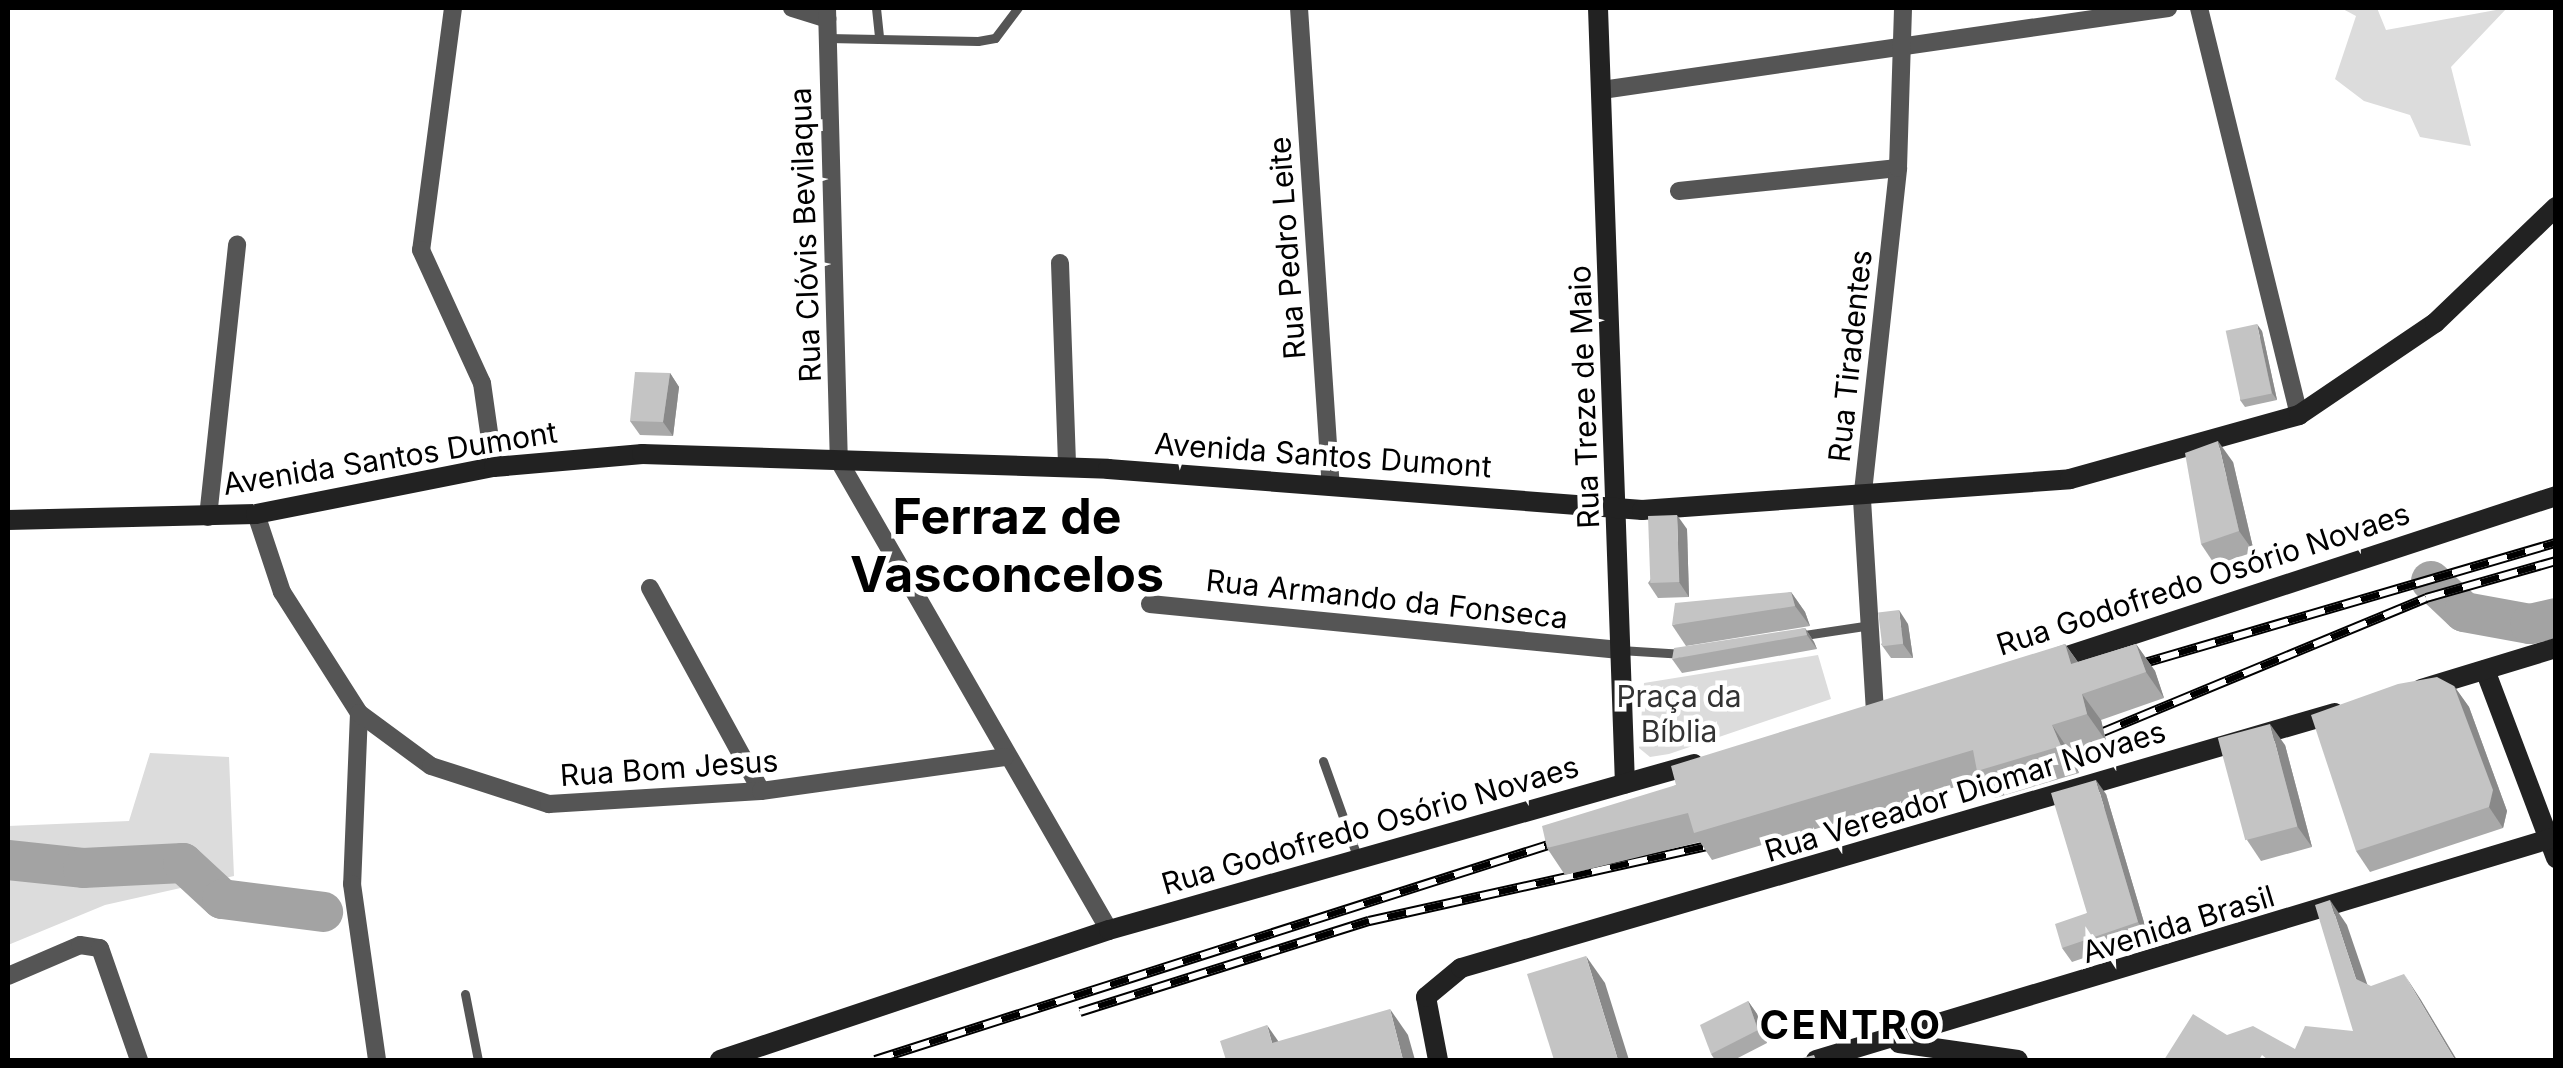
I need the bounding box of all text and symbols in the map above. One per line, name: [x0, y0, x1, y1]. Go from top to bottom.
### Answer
street label: Rua Clóvis Bevilaqua: [782, 87, 828, 383]
street label: Rua Pedro Leite: [1261, 135, 1313, 361]
street label: Rua Tiradentes: [1821, 248, 1879, 464]
street label: Rua Treze de Maio: [1561, 265, 1607, 529]
street label: Avenida Santos Dumont: [220, 414, 560, 502]
street label: Avenida Santos Dumont: [1153, 425, 1493, 485]
district label: Ferraz de Vasconcelos: [850, 486, 1164, 604]
street label: Rua Godofredo Osório Novaes: [1992, 495, 2414, 663]
street label: Rua Armando da Fonseca: [1204, 562, 1570, 636]
park label: Praça da Bíblia: [1616, 678, 1742, 748]
street label: Rua Vereador Diomar Novaes: [1760, 713, 2170, 869]
street label: Rua Bom Jesus: [559, 742, 779, 794]
street label: Rua Godofredo Osório Novaes: [1157, 748, 1583, 902]
street label: Avenida Brasil: [2077, 878, 2279, 970]
district label: CENTRO: [1759, 1001, 1943, 1049]

